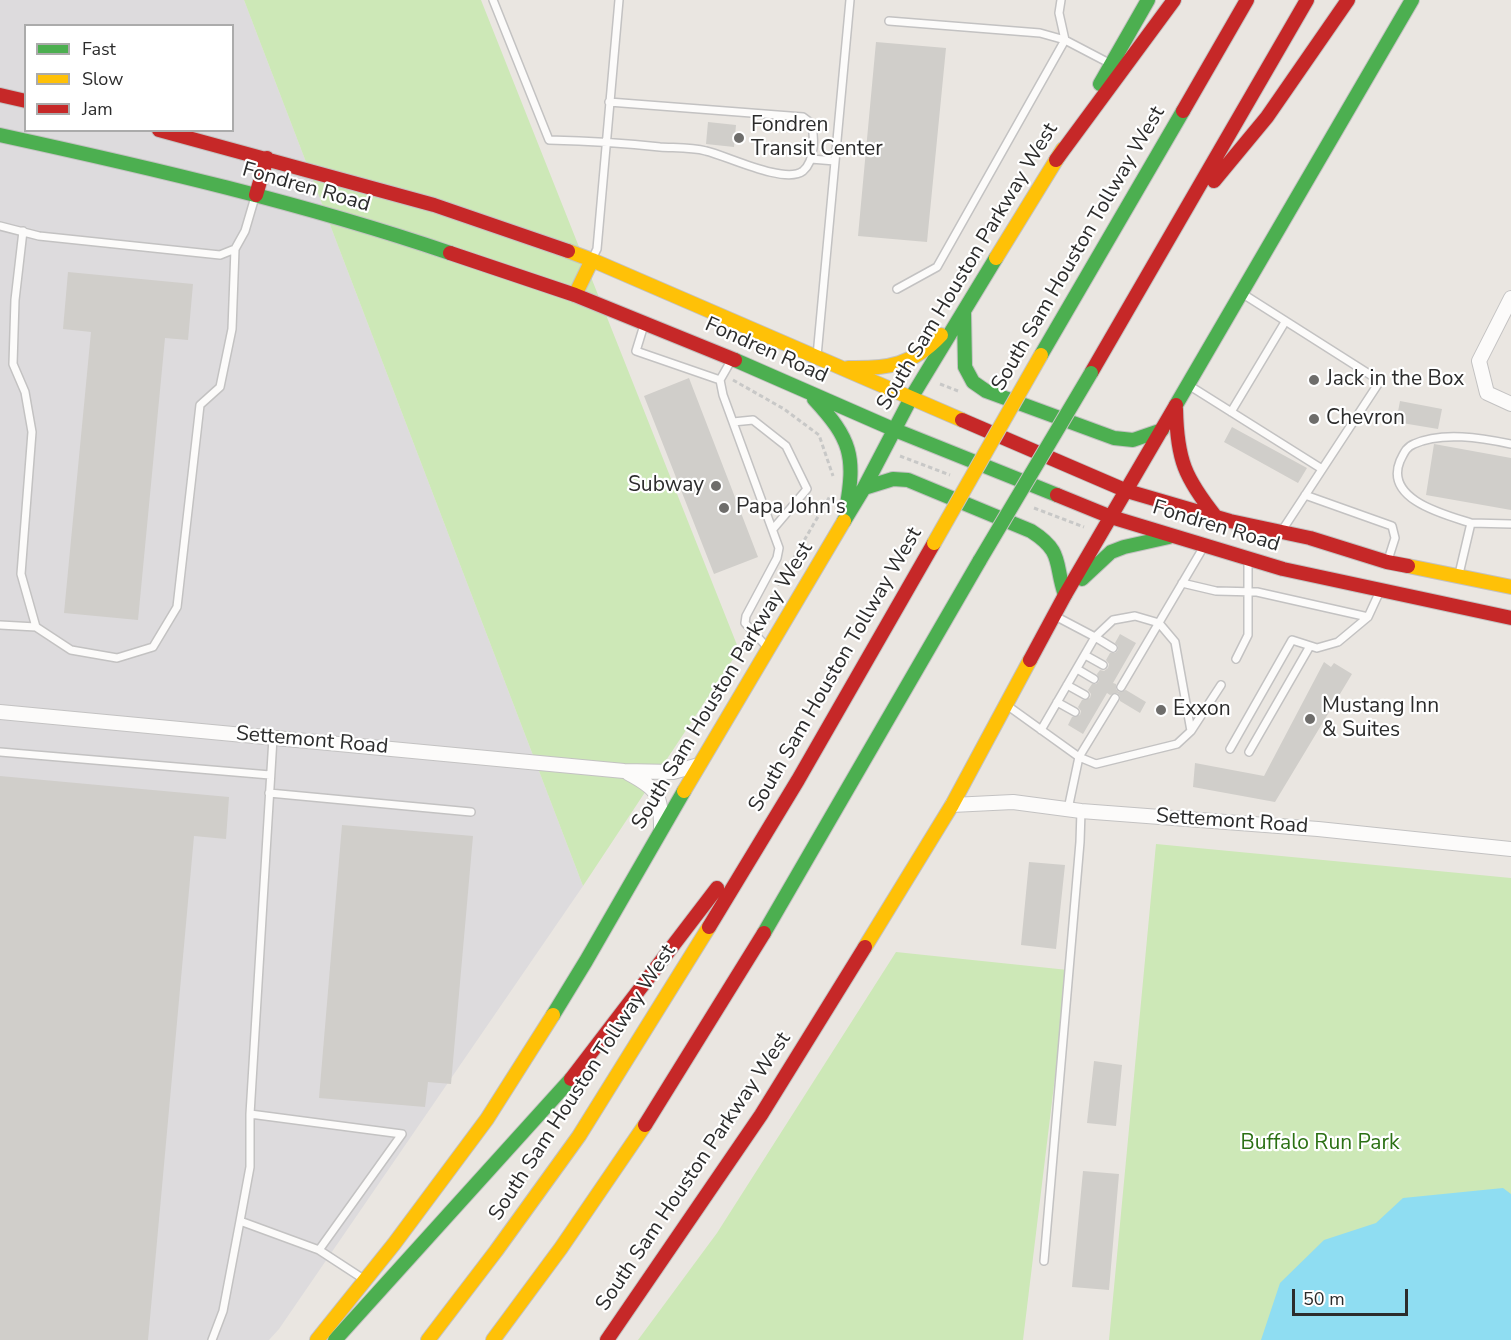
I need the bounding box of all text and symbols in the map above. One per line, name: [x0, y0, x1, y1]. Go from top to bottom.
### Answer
legend: [24, 24, 234, 132]
text: Fast: [82, 37, 116, 61]
text: Slow: [82, 67, 123, 91]
text: Jam: [82, 97, 113, 121]
street label: South Sam Houston Tollway West: [987, 102, 1171, 396]
place label: Fondren Transit Center: [751, 113, 883, 163]
street label: South Sam Houston Parkway West: [872, 119, 1064, 415]
marker: Fondren Transit Center: [732, 131, 746, 145]
street label: Fondren Road: [239, 158, 373, 218]
street label: Fondren Road: [701, 313, 831, 389]
place label: Jack in the Box: [1326, 367, 1464, 393]
marker: Jack in the Box: [1307, 373, 1321, 387]
place label: Chevron: [1326, 406, 1405, 432]
marker: Chevron: [1307, 412, 1321, 426]
place label: Subway: [628, 473, 704, 499]
marker: Subway: [709, 479, 723, 493]
place label: Papa John's: [736, 495, 846, 521]
street label: Fondren Road: [1149, 496, 1283, 558]
marker: Papa John's: [717, 501, 731, 515]
street label: South Sam Houston Tollway West: [744, 523, 928, 817]
street label: South Sam Houston Parkway West: [627, 538, 819, 834]
place label: Mustang Inn & Suites: [1322, 694, 1439, 744]
place label: Exxon: [1173, 697, 1231, 723]
marker: Exxon: [1154, 703, 1168, 717]
marker: Mustang Inn & Suites: [1303, 712, 1317, 726]
street label: Settemont Road: [235, 722, 389, 760]
street label: Settemont Road: [1155, 804, 1309, 840]
street label: South Sam Houston Tollway West: [484, 940, 682, 1226]
street label: South Sam Houston Parkway West: [591, 1028, 797, 1316]
park label: Buffalo Run Park: [1241, 1131, 1399, 1157]
scale bar: [1295, 1277, 1410, 1315]
text: 50 m: [1303, 1287, 1345, 1311]

